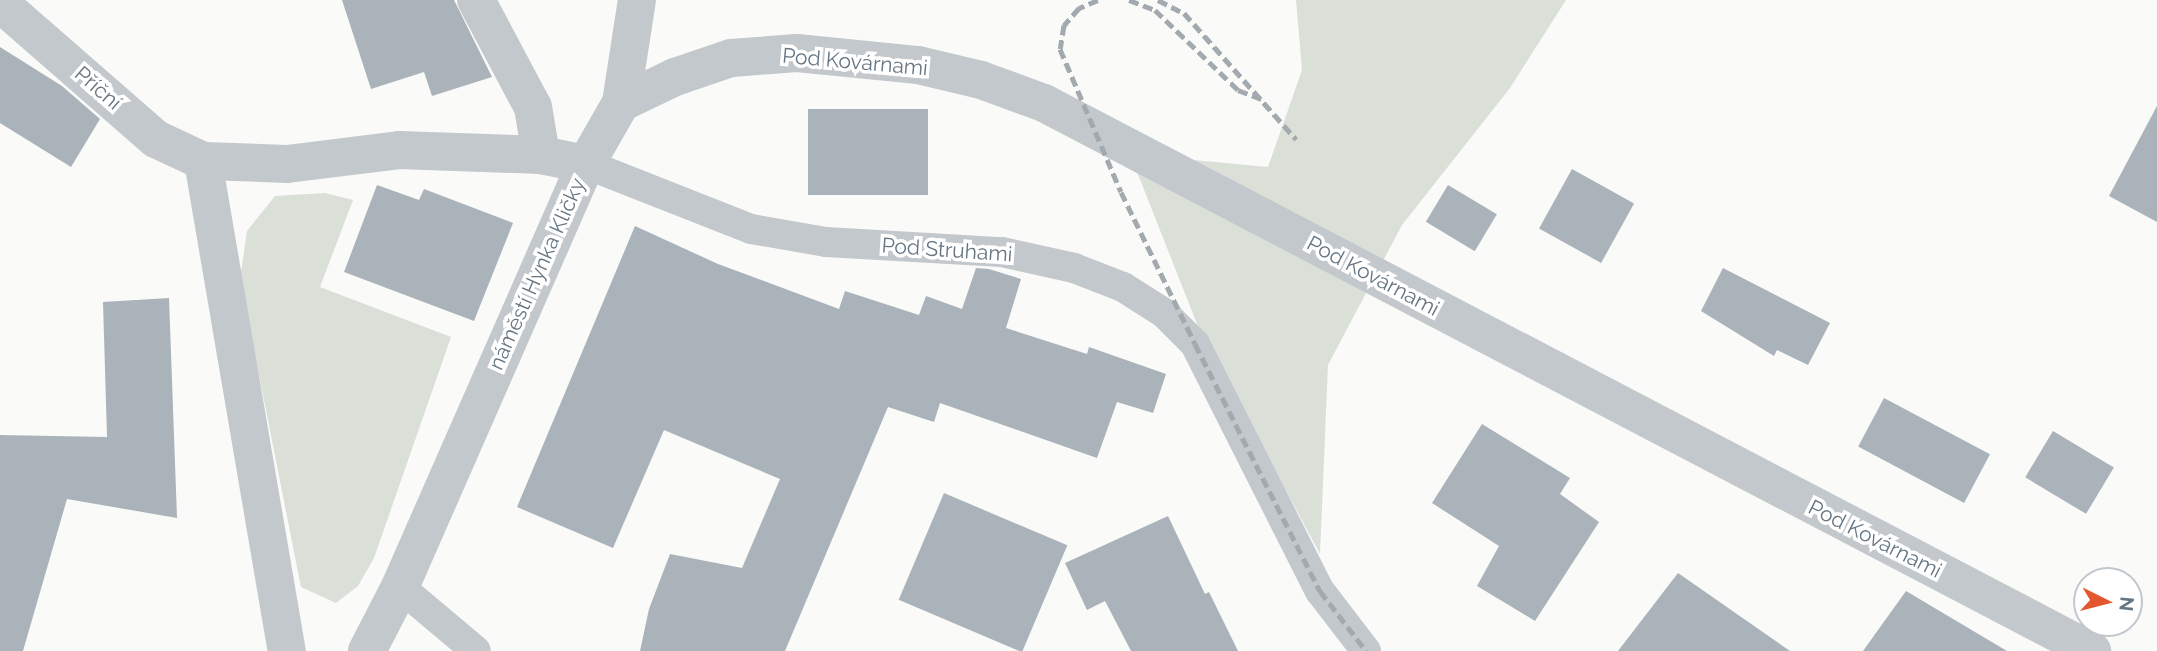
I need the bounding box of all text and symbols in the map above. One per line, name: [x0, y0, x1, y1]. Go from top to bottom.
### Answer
street label: Pod Kovárnami: [781, 43, 929, 81]
street label: Příční: [70, 61, 126, 115]
street label: náměstí Hynka Kličky: [483, 174, 591, 374]
street label: Pod Kovárnami: [1303, 231, 1443, 321]
street label: Pod Struhami: [881, 233, 1013, 267]
street label: Pod Kovárnami: [1804, 495, 1946, 583]
north arrow: [2073, 567, 2143, 637]
text: N: [2115, 596, 2139, 612]

